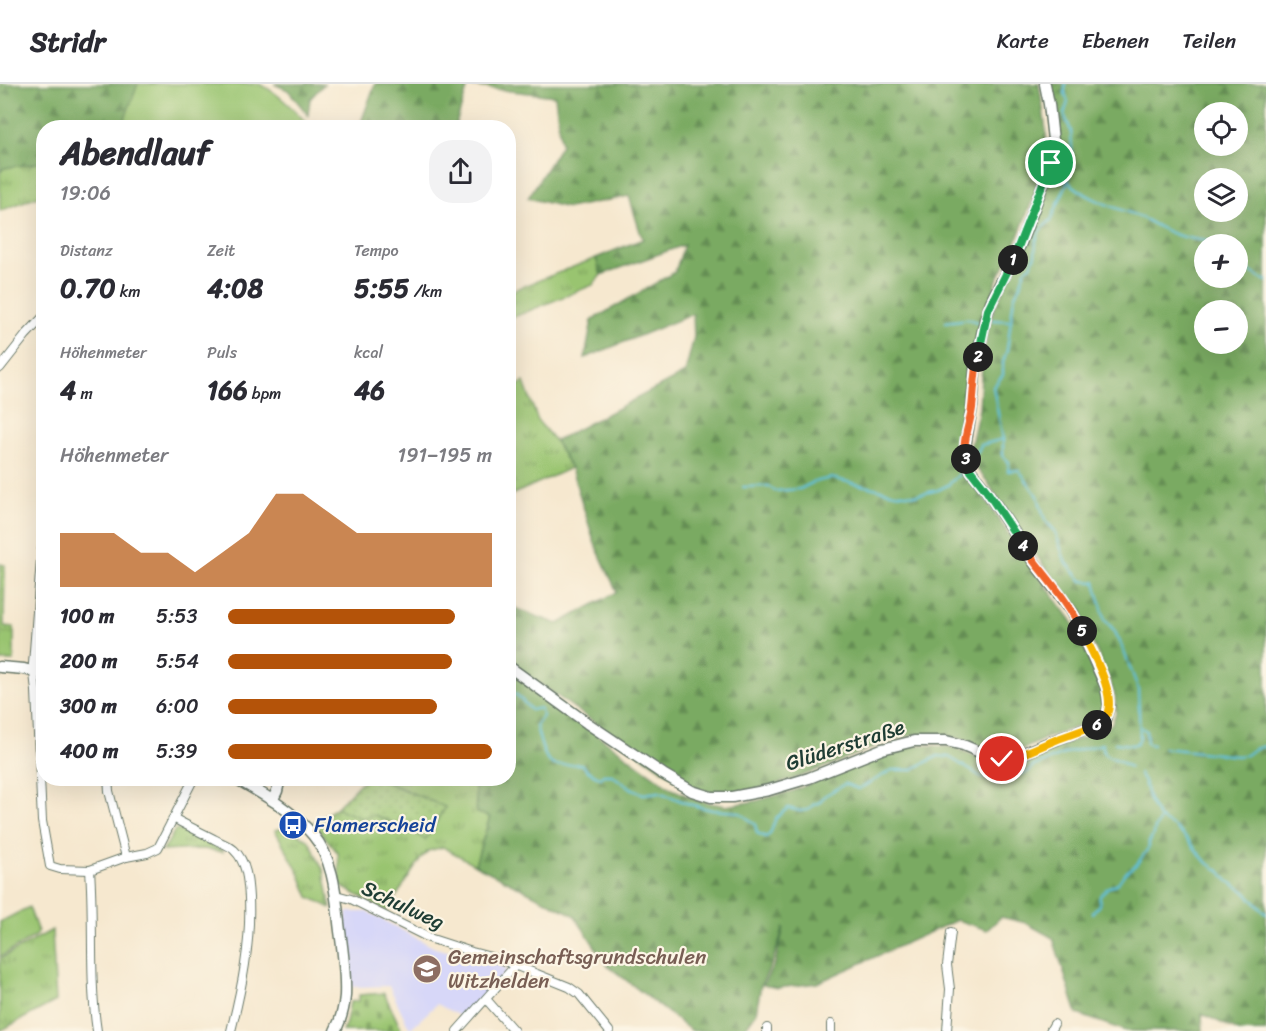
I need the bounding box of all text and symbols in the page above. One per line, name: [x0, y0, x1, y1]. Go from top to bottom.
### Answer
text: Stridr: [30, 17, 105, 66]
text: Karte: [997, 22, 1049, 60]
text: Ebenen: [1082, 22, 1149, 60]
text: Teilen: [1182, 22, 1236, 60]
map controls: [1194, 102, 1248, 354]
button: locate: [1194, 102, 1248, 156]
text: Abendlauf: [60, 124, 210, 182]
pin: [1025, 137, 1076, 188]
button: share: [429, 140, 492, 203]
icon: arrive: [1034, 146, 1067, 179]
button: layers: [1194, 168, 1248, 222]
text: 19:06: [60, 176, 111, 211]
button: +: [1194, 234, 1248, 288]
text: Distanz: [60, 236, 113, 265]
text: Zeit: [207, 236, 235, 265]
text: Tempo: [354, 236, 399, 265]
pin: 1: [998, 245, 1028, 275]
text: 1: [1010, 245, 1016, 274]
text: 0.70: [60, 265, 116, 311]
text: 4:08: [207, 265, 263, 311]
text: 5:55: [354, 265, 410, 311]
text: km: [116, 277, 141, 306]
text: /km: [410, 277, 442, 306]
button: −: [1194, 300, 1248, 354]
text: Höhenmeter: [60, 338, 146, 367]
text: Puls: [207, 338, 237, 367]
text: kcal: [354, 338, 383, 367]
pin: 2: [963, 342, 993, 372]
text: 2: [973, 342, 983, 371]
text: 4: [60, 367, 76, 413]
text: 166: [207, 367, 248, 413]
text: 46: [354, 367, 385, 413]
text: m: [76, 379, 93, 408]
text: bpm: [248, 379, 281, 408]
text: Höhenmeter: [60, 438, 168, 473]
text: 191–195 m: [398, 438, 492, 473]
pin: 3: [951, 444, 981, 474]
text: 3: [962, 444, 970, 473]
pin: 4: [1008, 531, 1038, 561]
text: 4: [1018, 531, 1028, 560]
text: 100 m: [60, 599, 114, 634]
text: 5:53: [156, 599, 197, 634]
pin: 5: [1067, 616, 1097, 646]
text: 5: [1077, 616, 1087, 645]
text: 200 m: [60, 644, 117, 679]
text: 5:54: [156, 644, 199, 679]
text: 300 m: [60, 689, 117, 724]
text: 6:00: [156, 689, 199, 724]
street label: Glüderstraße: [780, 708, 910, 782]
pin: 6: [1082, 710, 1112, 740]
text: 6: [1092, 710, 1102, 739]
pin: [976, 733, 1027, 784]
text: 400 m: [60, 734, 118, 769]
text: 5:39: [156, 734, 198, 769]
icon: check: [985, 742, 1018, 775]
place label: Flamerscheid: [314, 806, 438, 844]
bus stop icon: Flamerscheid: [277, 809, 309, 841]
street label: Schulweg: [355, 869, 451, 941]
place label: Gemeinschaftsgrundschulen Witzhelden: [448, 938, 706, 1000]
school or university icon: Gemeinschaftsgrundschulen Witzhelden: [411, 953, 443, 985]

